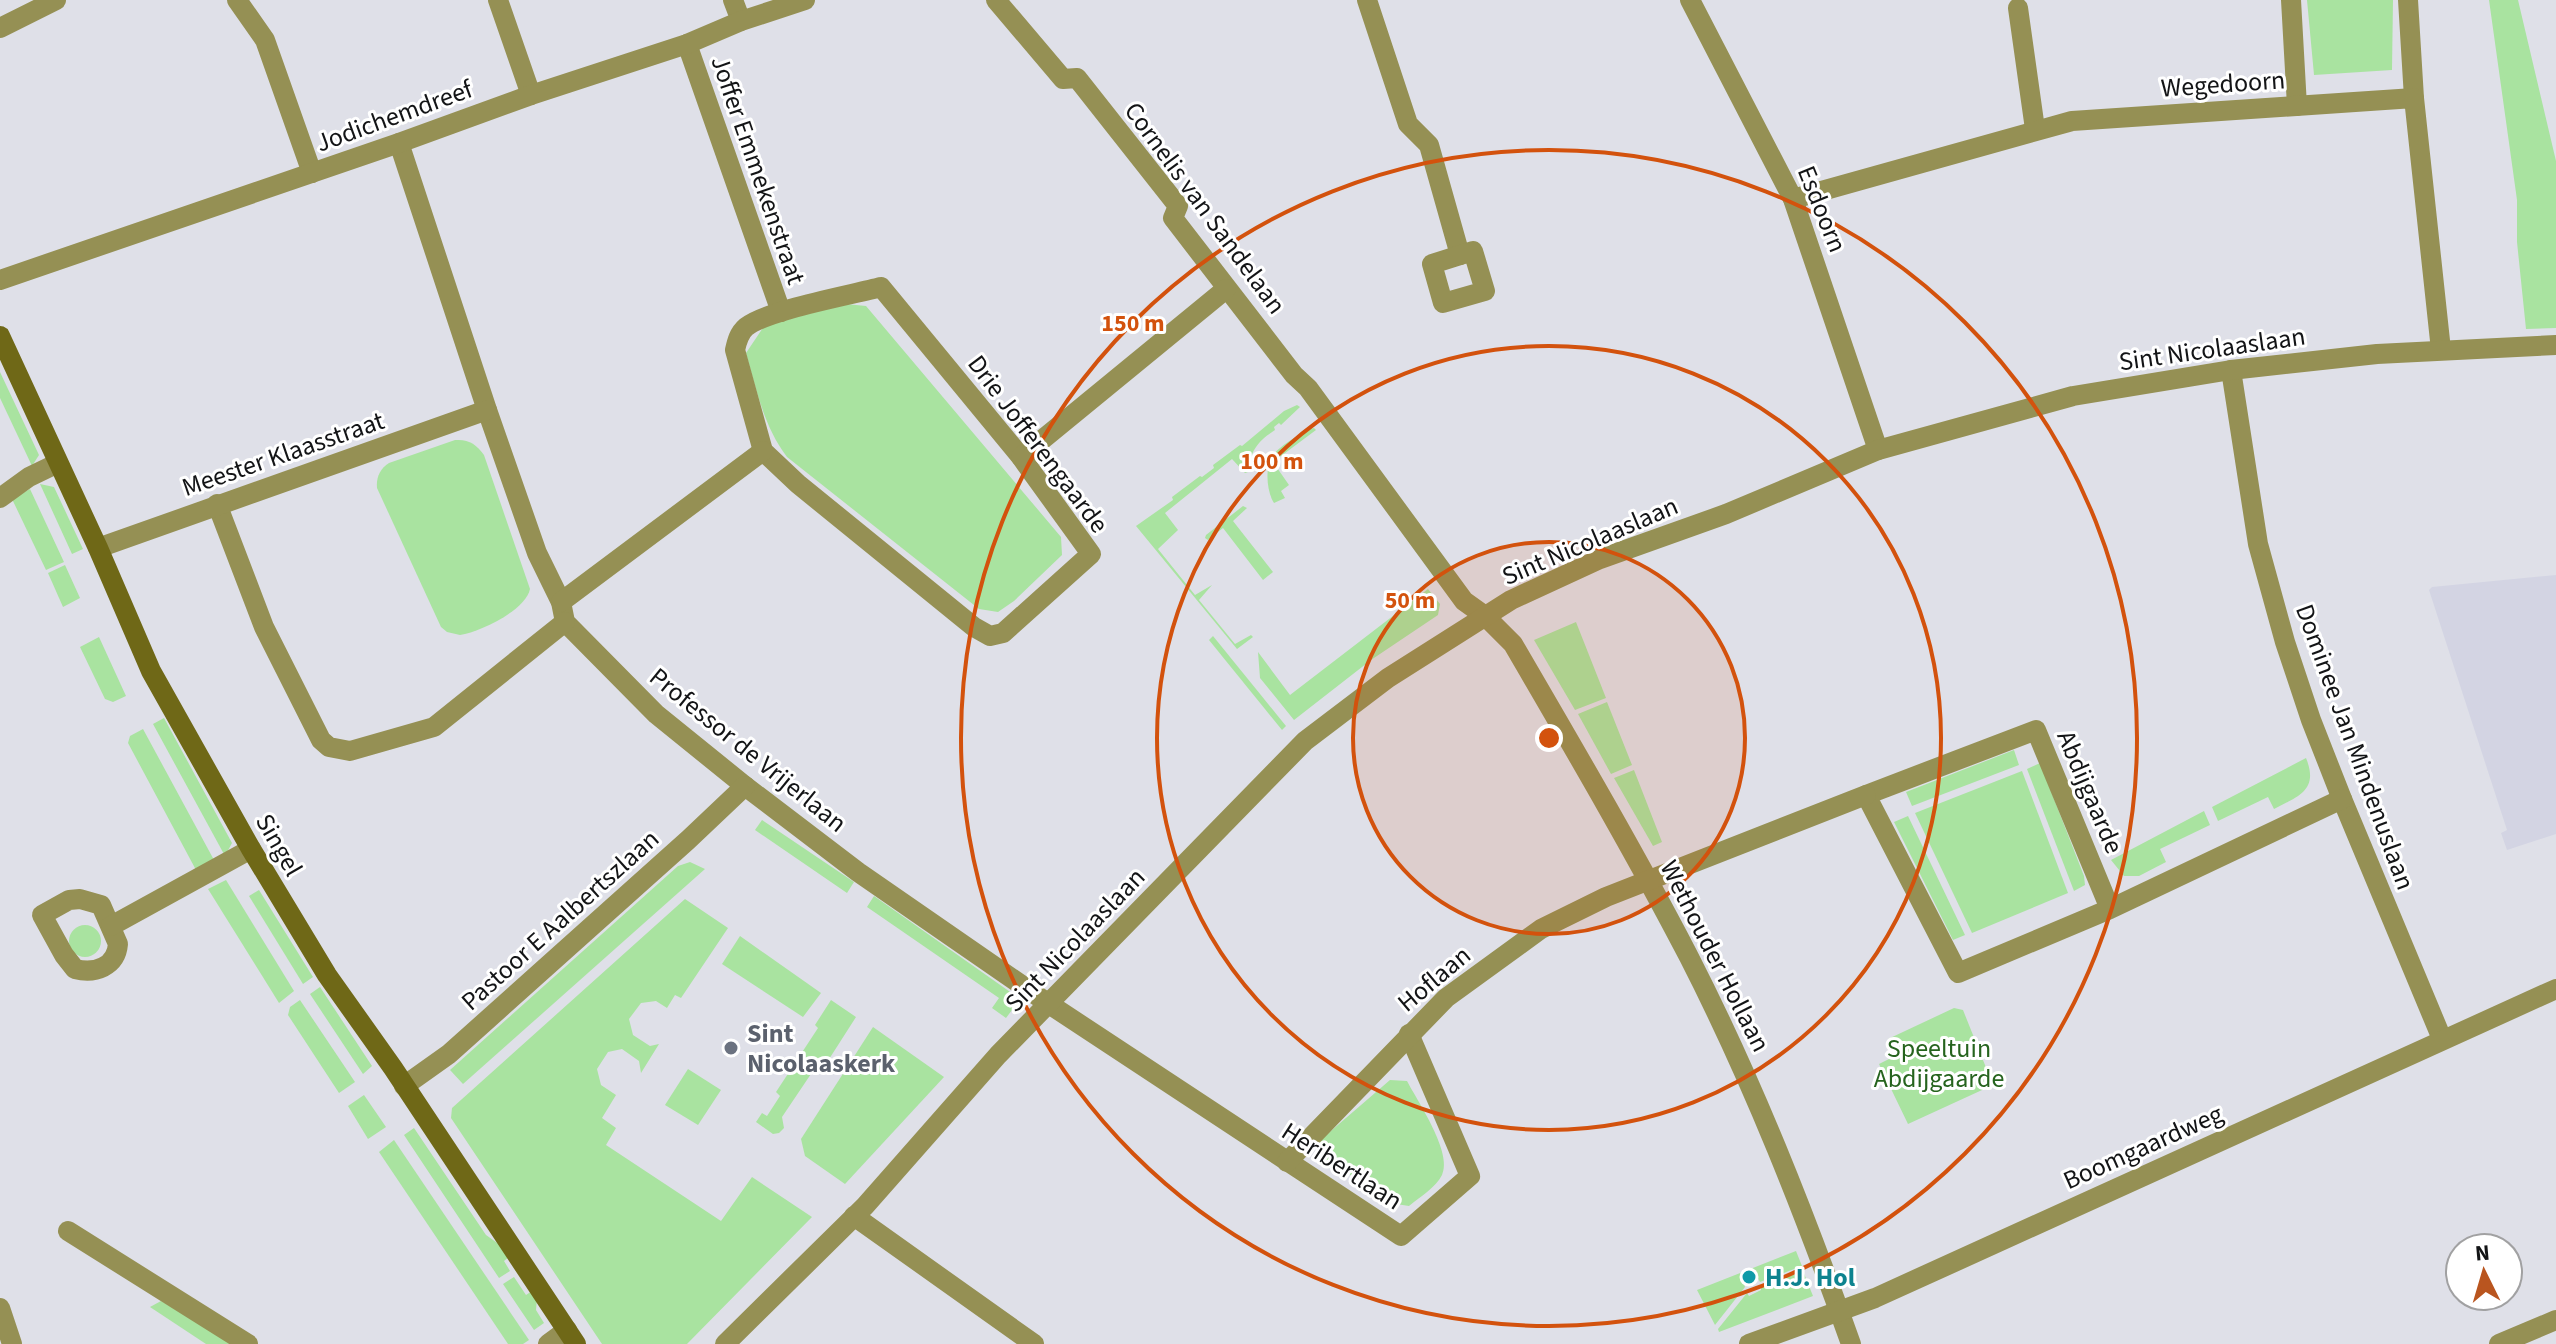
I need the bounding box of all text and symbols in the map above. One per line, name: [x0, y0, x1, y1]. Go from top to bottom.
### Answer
street label: Joffer Emmekenstraat: [701, 51, 815, 290]
street label: Wegedoorn: [2160, 61, 2286, 107]
street label: Jodichemdreef: [310, 70, 479, 161]
street label: Cornelis van Sandelaan: [1115, 94, 1295, 322]
street label: Esdoorn: [1788, 160, 1856, 258]
text: 150 m: [1101, 306, 1165, 341]
street label: Sint Nicolaaslaan: [2116, 318, 2308, 380]
street label: Drie Jofferengaarde: [959, 347, 1117, 541]
street label: Meester Klaasstraat: [177, 402, 389, 506]
text: 100 m: [1240, 444, 1304, 479]
street label: Sint Nicolaaslaan: [1496, 487, 1684, 595]
text: 50 m: [1385, 583, 1435, 618]
street label: Dominee Jan Mindenuslaan: [2286, 599, 2424, 895]
street label: Professor de Vrijerlaan: [642, 659, 854, 841]
centre of rings: [1535, 724, 1563, 752]
street label: Abdijgaarde: [2047, 725, 2133, 859]
street label: Singel: [246, 807, 312, 883]
street label: Pastoor E Aalbertszlaan: [453, 821, 667, 1019]
street label: Wethouder Hollaan: [1651, 854, 1779, 1058]
street label: Sint Nicolaaslaan: [996, 860, 1154, 1020]
street label: Hoflaan: [1389, 937, 1479, 1021]
place label: Sint Nicolaaskerk: [747, 1015, 896, 1082]
park label: Speeltuin Abdijgaarde: [1874, 1030, 2004, 1097]
marker: Sint Nicolaaskerk: [722, 1039, 740, 1057]
street label: Boomgaardweg: [2057, 1095, 2229, 1199]
street label: Heribertlaan: [1274, 1113, 1410, 1219]
north arrow: [2444, 1232, 2524, 1312]
text: N: [2474, 1236, 2491, 1270]
place label: H.J. Hol: [1765, 1259, 1856, 1296]
marker: H.J. Hol: [1740, 1268, 1758, 1286]

